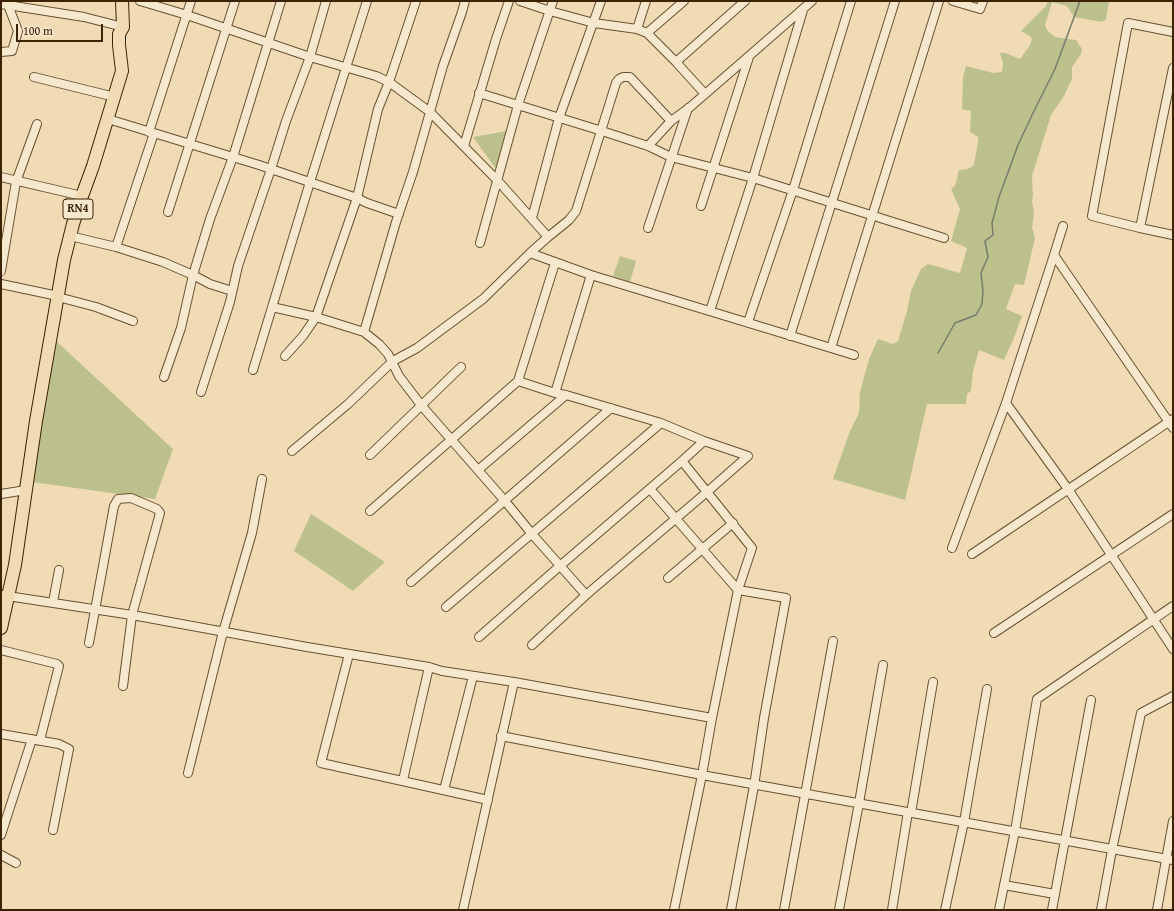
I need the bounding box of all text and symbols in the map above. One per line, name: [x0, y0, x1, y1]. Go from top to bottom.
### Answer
scale bar: [18, 16, 105, 42]
text: 100 m: [23, 22, 53, 39]
road number: RN4: [63, 199, 93, 219]

